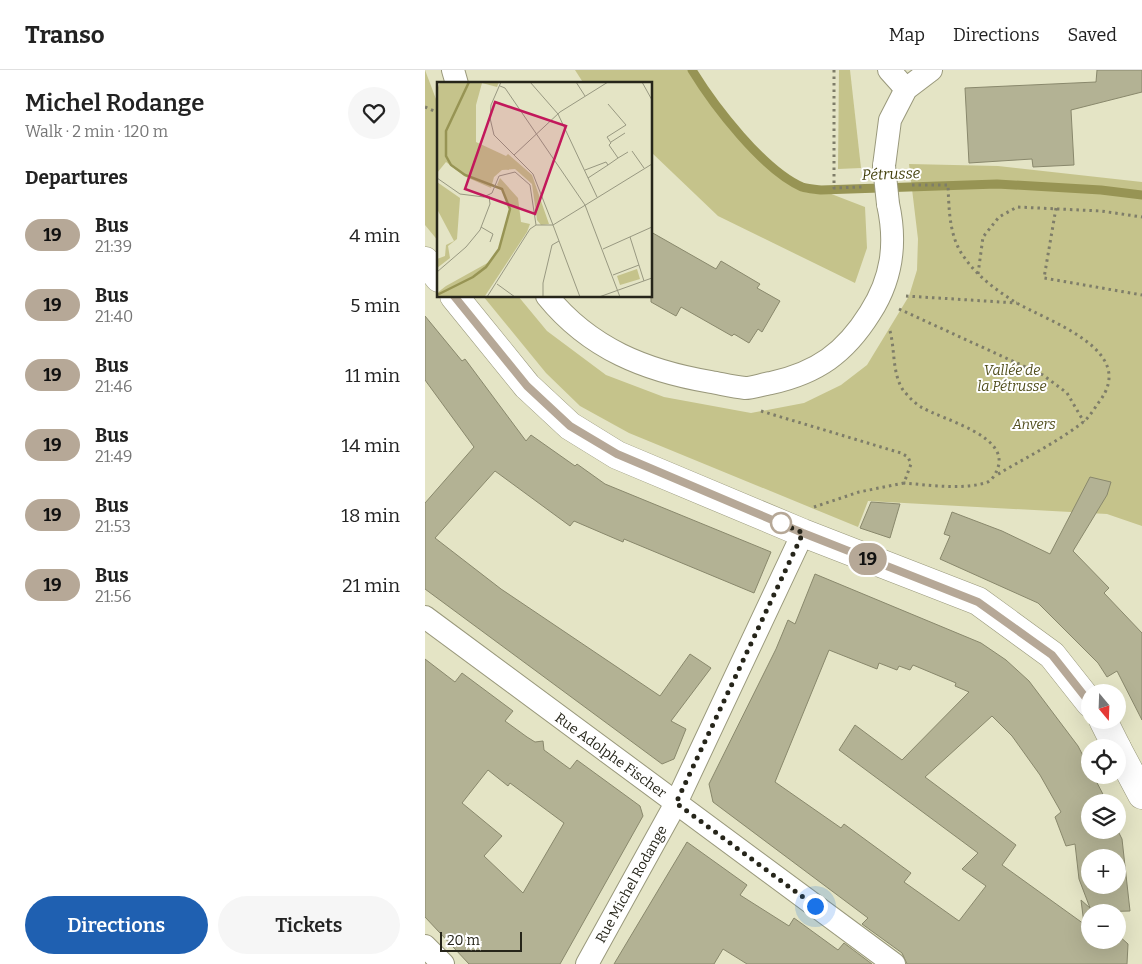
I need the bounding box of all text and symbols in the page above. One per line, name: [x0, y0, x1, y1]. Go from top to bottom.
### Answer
text: Transo: [25, 21, 105, 49]
text: Map: [889, 24, 925, 46]
text: Directions: [953, 24, 1040, 46]
text: Saved: [1068, 24, 1117, 46]
inset map: [437, 82, 653, 298]
button: heart: [348, 87, 400, 139]
text: Michel Rodange: [25, 89, 204, 117]
text: Walk · 2 min · 120 m: [25, 122, 168, 141]
water label: Pétrusse: [862, 164, 921, 184]
text: Departures: [25, 166, 128, 189]
text: Bus: [95, 214, 129, 237]
text: 19: [43, 224, 62, 246]
text: 4 min: [349, 224, 400, 247]
text: 21:39: [95, 237, 132, 256]
text: Bus: [95, 284, 129, 307]
text: 19: [43, 294, 62, 316]
text: 5 min: [350, 294, 400, 317]
text: 21:40: [95, 307, 133, 326]
text: Bus: [95, 354, 129, 377]
park label: Vallée de la Pétrusse: [977, 362, 1047, 395]
text: 19: [43, 364, 62, 386]
text: 11 min: [345, 364, 400, 387]
text: 21:46: [95, 377, 132, 396]
park label: Anvers: [1011, 416, 1056, 433]
text: Bus: [95, 424, 129, 447]
text: 19: [43, 434, 62, 456]
text: 14 min: [342, 434, 400, 457]
text: 21:49: [95, 447, 132, 466]
text: Bus: [95, 494, 129, 517]
text: 19: [43, 504, 62, 526]
text: 18 min: [341, 504, 400, 527]
unlabelled marker: [770, 512, 792, 534]
text: 21:53: [95, 517, 131, 536]
line badge: 19: [845, 543, 891, 575]
text: 19: [859, 548, 877, 570]
text: Bus: [95, 564, 129, 587]
text: 19: [43, 574, 62, 596]
text: 21 min: [342, 574, 400, 597]
text: 21:56: [95, 587, 132, 606]
north arrow: [1081, 684, 1126, 729]
map controls: [1081, 684, 1126, 949]
street label: Rue Adolphe Fischer: [552, 709, 670, 802]
button: locate: [1081, 739, 1126, 784]
button: layers: [1081, 794, 1126, 839]
street label: Rue Michel Rodange: [592, 822, 671, 946]
button: +: [1081, 849, 1126, 894]
your location: [803, 894, 828, 919]
button: Directions: [25, 896, 208, 954]
button: Tickets: [218, 896, 400, 954]
button: −: [1081, 904, 1126, 949]
scale bar: [440, 929, 523, 952]
text: 20 m: [447, 932, 480, 949]

